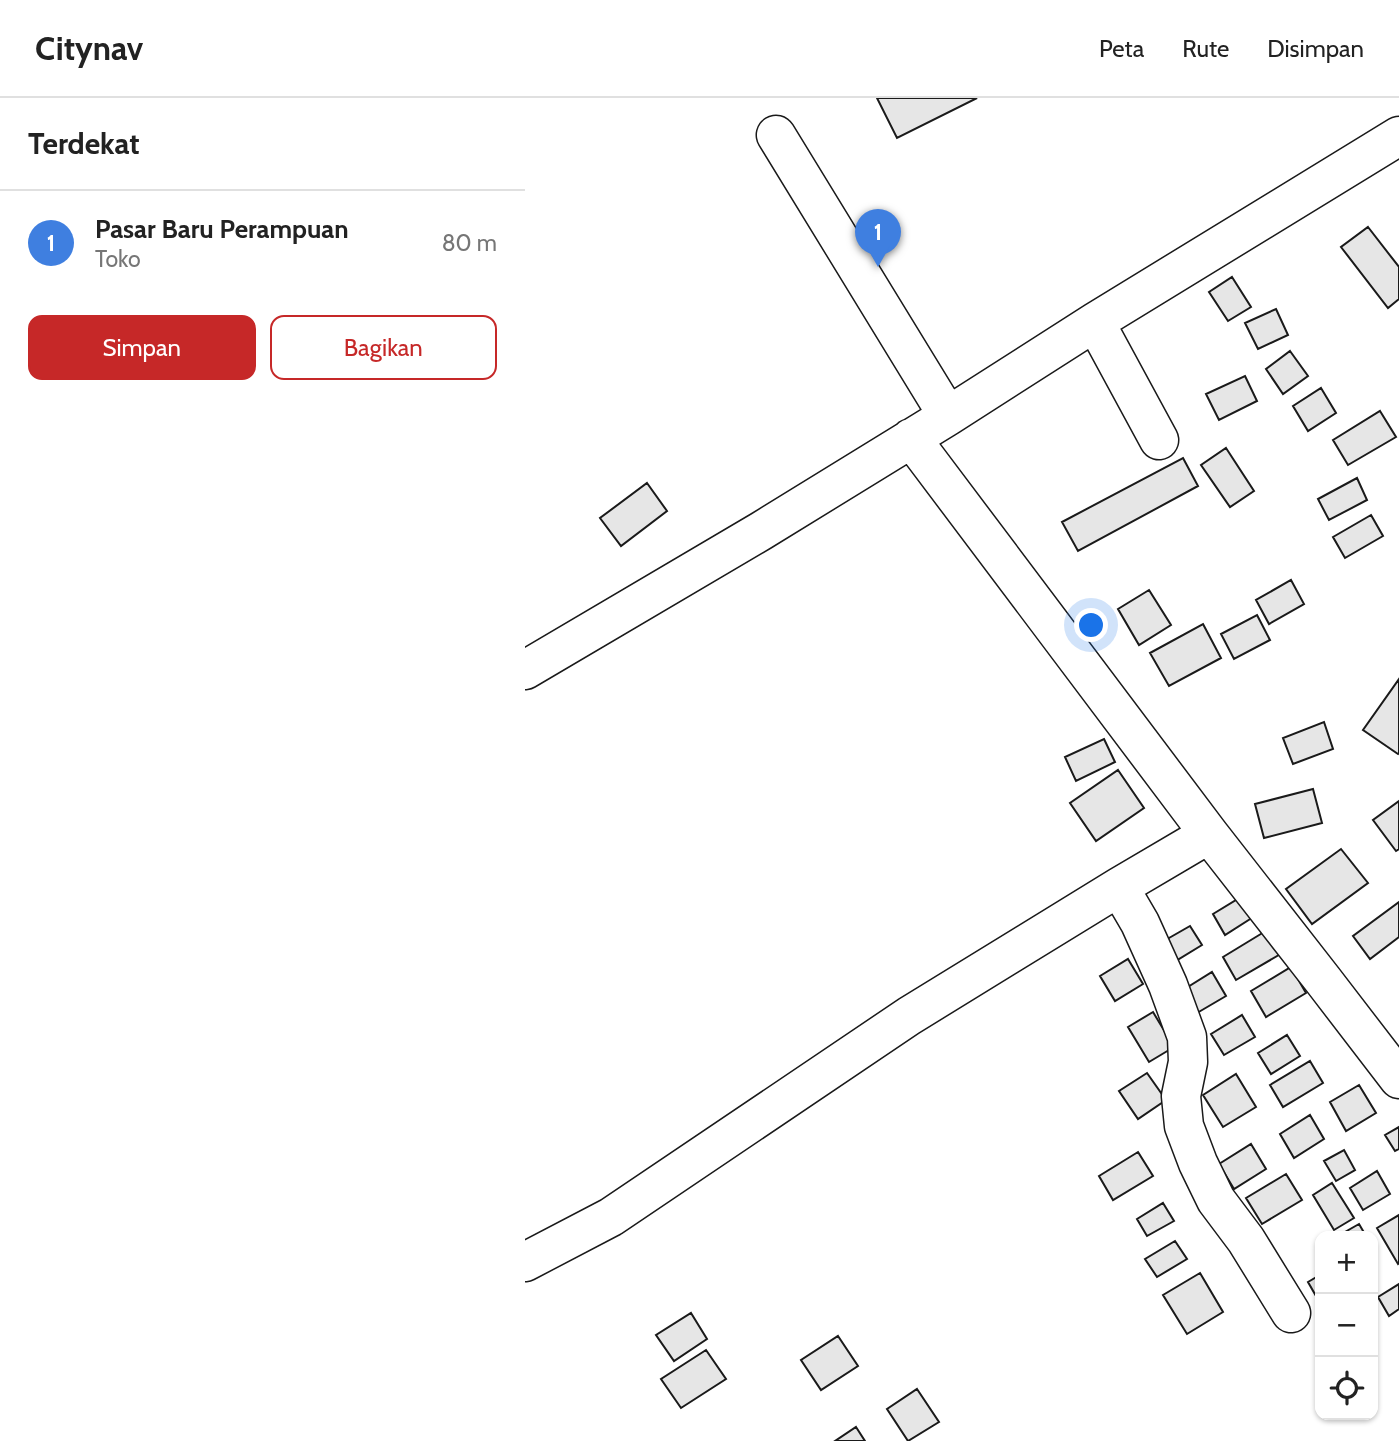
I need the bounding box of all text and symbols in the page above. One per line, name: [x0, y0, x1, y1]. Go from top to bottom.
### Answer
text: Citynav: [35, 28, 143, 68]
text: Peta: [1099, 34, 1144, 63]
text: Rute: [1182, 34, 1229, 63]
text: Disimpan: [1267, 34, 1364, 63]
text: Terdekat: [28, 125, 140, 162]
pin: 1: [855, 209, 901, 267]
text: Pasar Baru Perampuan: [95, 213, 349, 245]
text: 1: [47, 229, 55, 257]
text: 80 m: [442, 229, 497, 257]
text: Toko: [95, 245, 141, 273]
button: Simpan: [28, 315, 256, 380]
button: Bagikan: [270, 315, 497, 380]
your location: [1074, 608, 1108, 642]
map controls: [1315, 1231, 1378, 1420]
button: +: [1315, 1231, 1378, 1294]
button: −: [1315, 1294, 1378, 1357]
button: locate: [1315, 1357, 1378, 1420]

